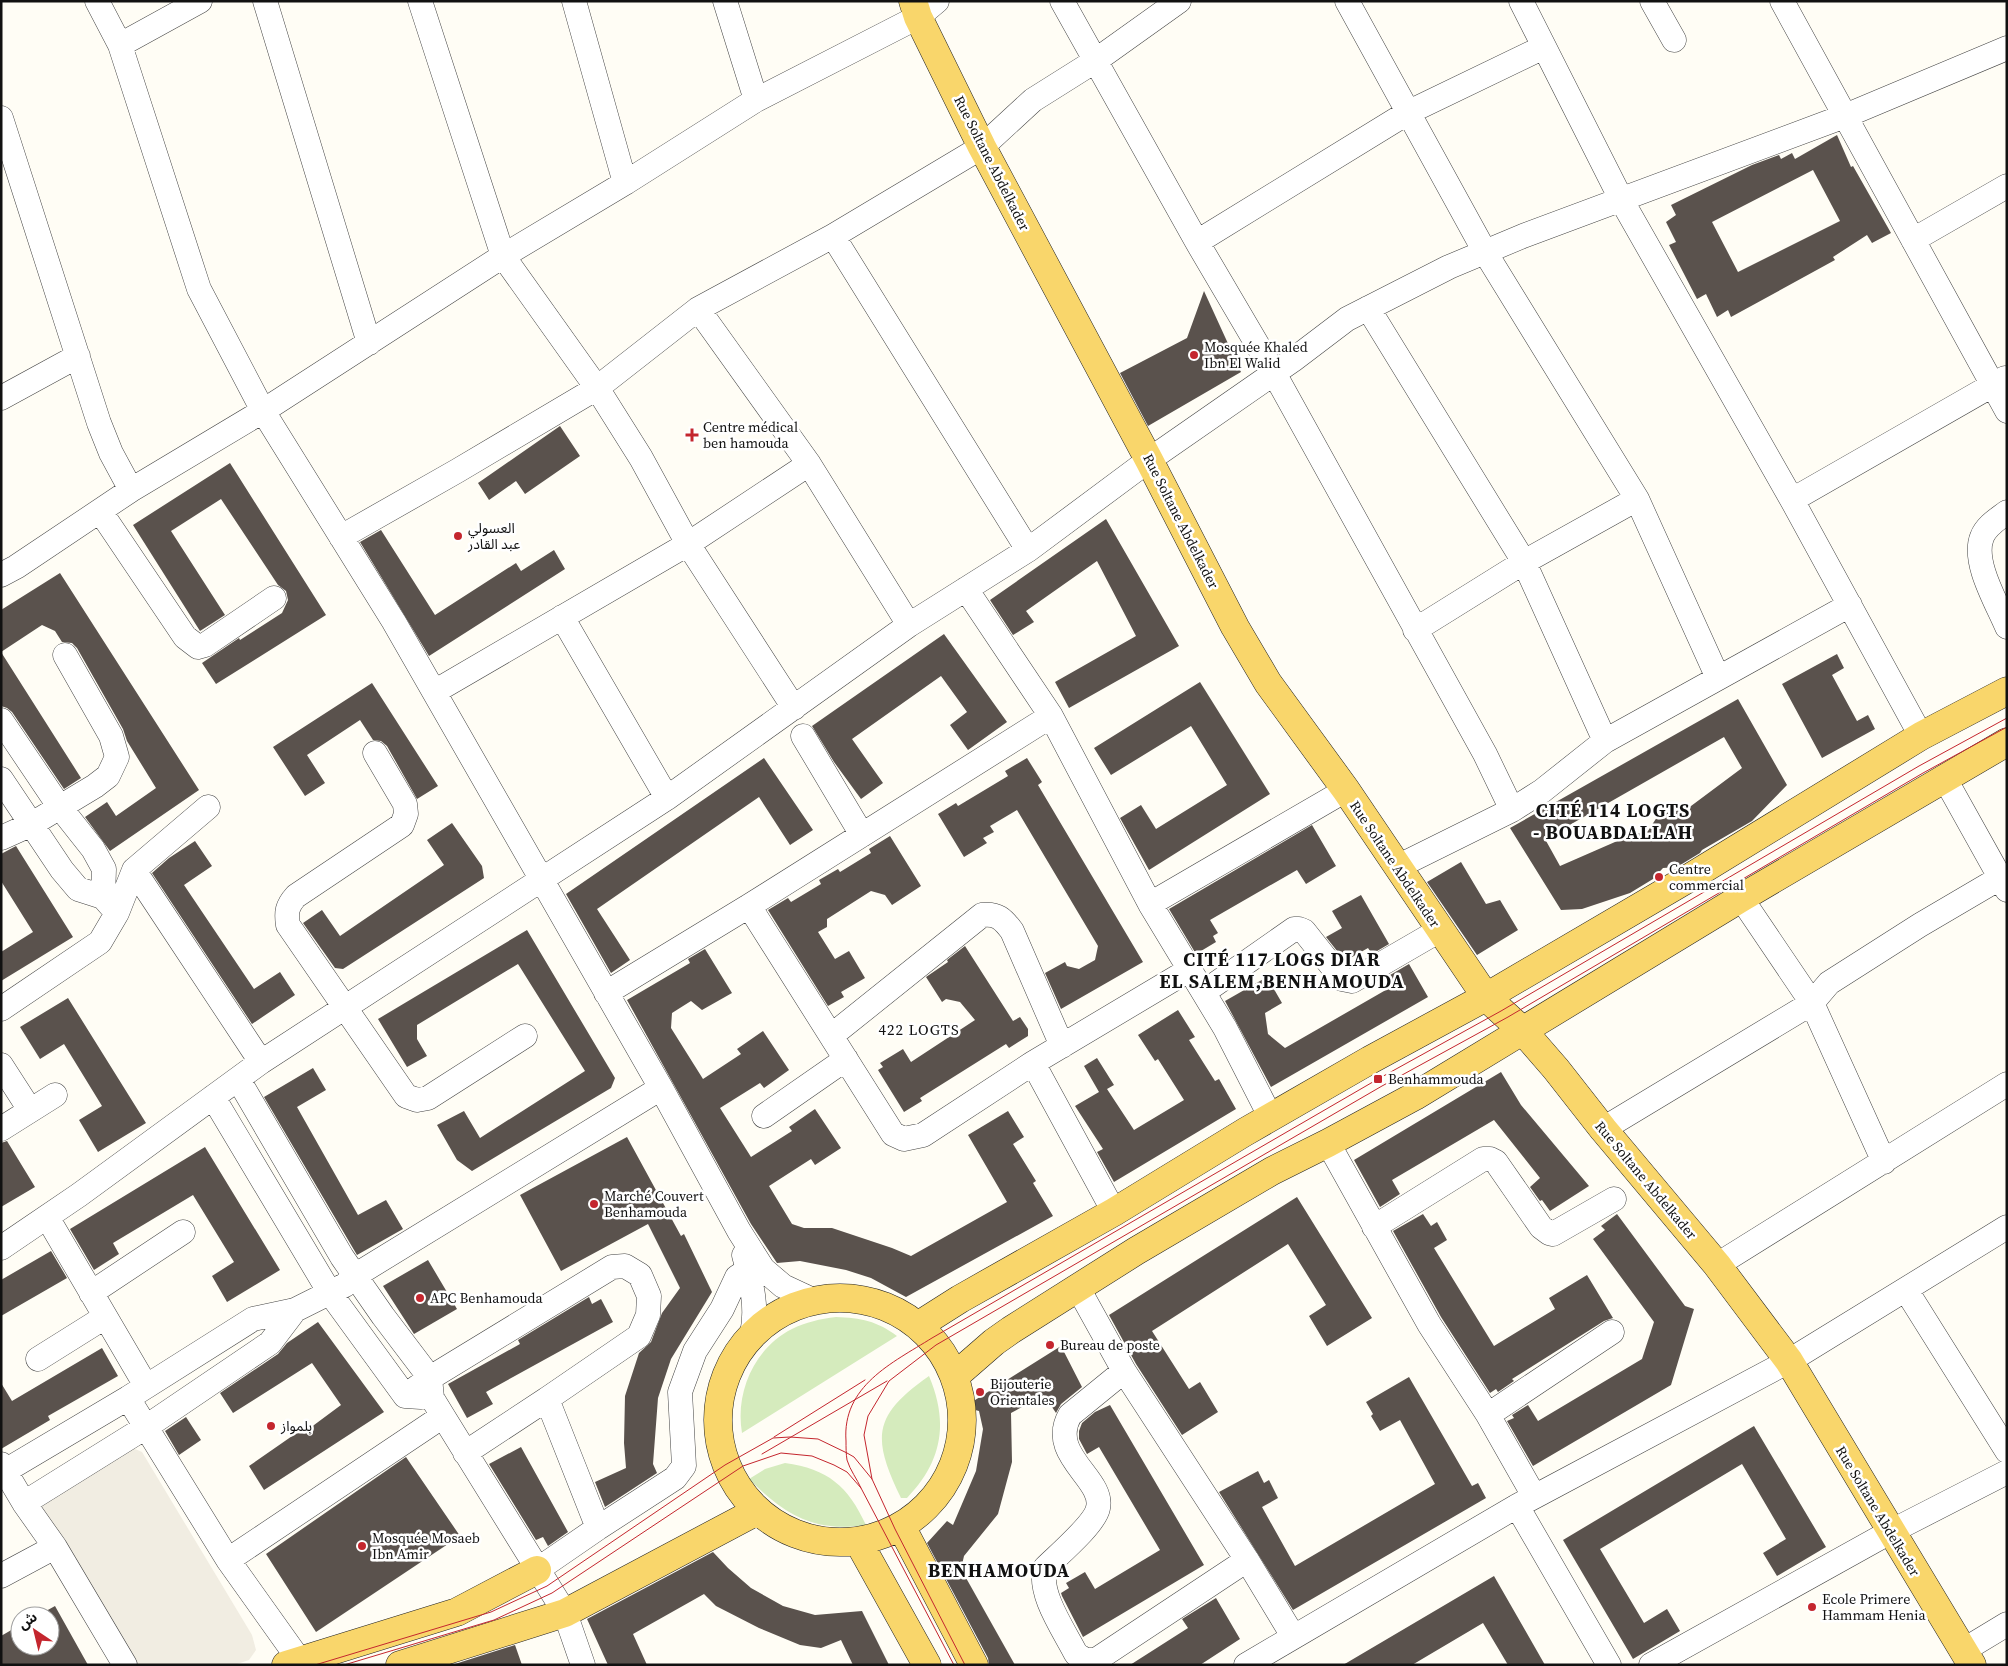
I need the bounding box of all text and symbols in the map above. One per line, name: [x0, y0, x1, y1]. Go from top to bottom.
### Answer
street label: Rue Soltane Abdelkader: [949, 92, 1035, 234]
place label: Mosquée Khaled Ibn El Walid: [1204, 337, 1308, 373]
marker: Mosquée Khaled Ibn El Walid: [1188, 349, 1200, 361]
place label: Centre médical ben hamouda: [703, 417, 798, 453]
marker: Centre médical ben hamouda: [685, 428, 699, 442]
street label: Rue Soltane Abdelkader: [1138, 450, 1224, 592]
place label: العسولي عبد القادر: [467, 518, 520, 554]
marker: العسولي عبد القادر: [452, 530, 464, 542]
street label: Rue Soltane Abdelkader: [1345, 797, 1445, 931]
district label: CITÉ 114 LOGTS - BOUABDALLAH: [1533, 797, 1693, 845]
place label: Centre commercial: [1669, 859, 1744, 895]
marker: Centre commercial: [1653, 871, 1665, 883]
district label: CITÉ 117 LOGS DIAR EL SALEM,BENHAMOUDA: [1159, 946, 1405, 994]
district label: 422 LOGTS: [878, 1019, 960, 1040]
place label: Benhammouda: [1388, 1069, 1484, 1089]
marker: Benhammouda: [1372, 1073, 1384, 1085]
street label: Rue Soltane Abdelkader: [1590, 1116, 1702, 1244]
place label: Marché Couvert Benhamouda: [604, 1186, 704, 1222]
marker: Marché Couvert Benhamouda: [588, 1198, 600, 1210]
place label: APC Benhamouda: [430, 1288, 543, 1308]
marker: APC Benhamouda: [414, 1292, 426, 1304]
place label: Bureau de poste: [1060, 1335, 1160, 1355]
marker: Bureau de poste: [1044, 1339, 1056, 1351]
place label: Bijouterie Orientales: [990, 1374, 1055, 1410]
marker: Bijouterie Orientales: [974, 1386, 986, 1398]
place label: بلمواز: [280, 1416, 312, 1436]
marker: بلمواز: [265, 1420, 277, 1432]
street label: Rue Soltane Abdelkader: [1831, 1442, 1925, 1580]
place label: Mosquée Mosaeb Ibn Amir: [372, 1528, 480, 1564]
marker: Mosquée Mosaeb Ibn Amir: [356, 1540, 368, 1552]
district label: BENHAMOUDA: [928, 1557, 1070, 1583]
place label: Ecole Primere Hammam Henia: [1822, 1589, 1927, 1625]
marker: Ecole Primere Hammam Henia: [1806, 1601, 1818, 1613]
north arrow: [10, 1606, 60, 1656]
text: ش: [14, 1607, 41, 1634]

